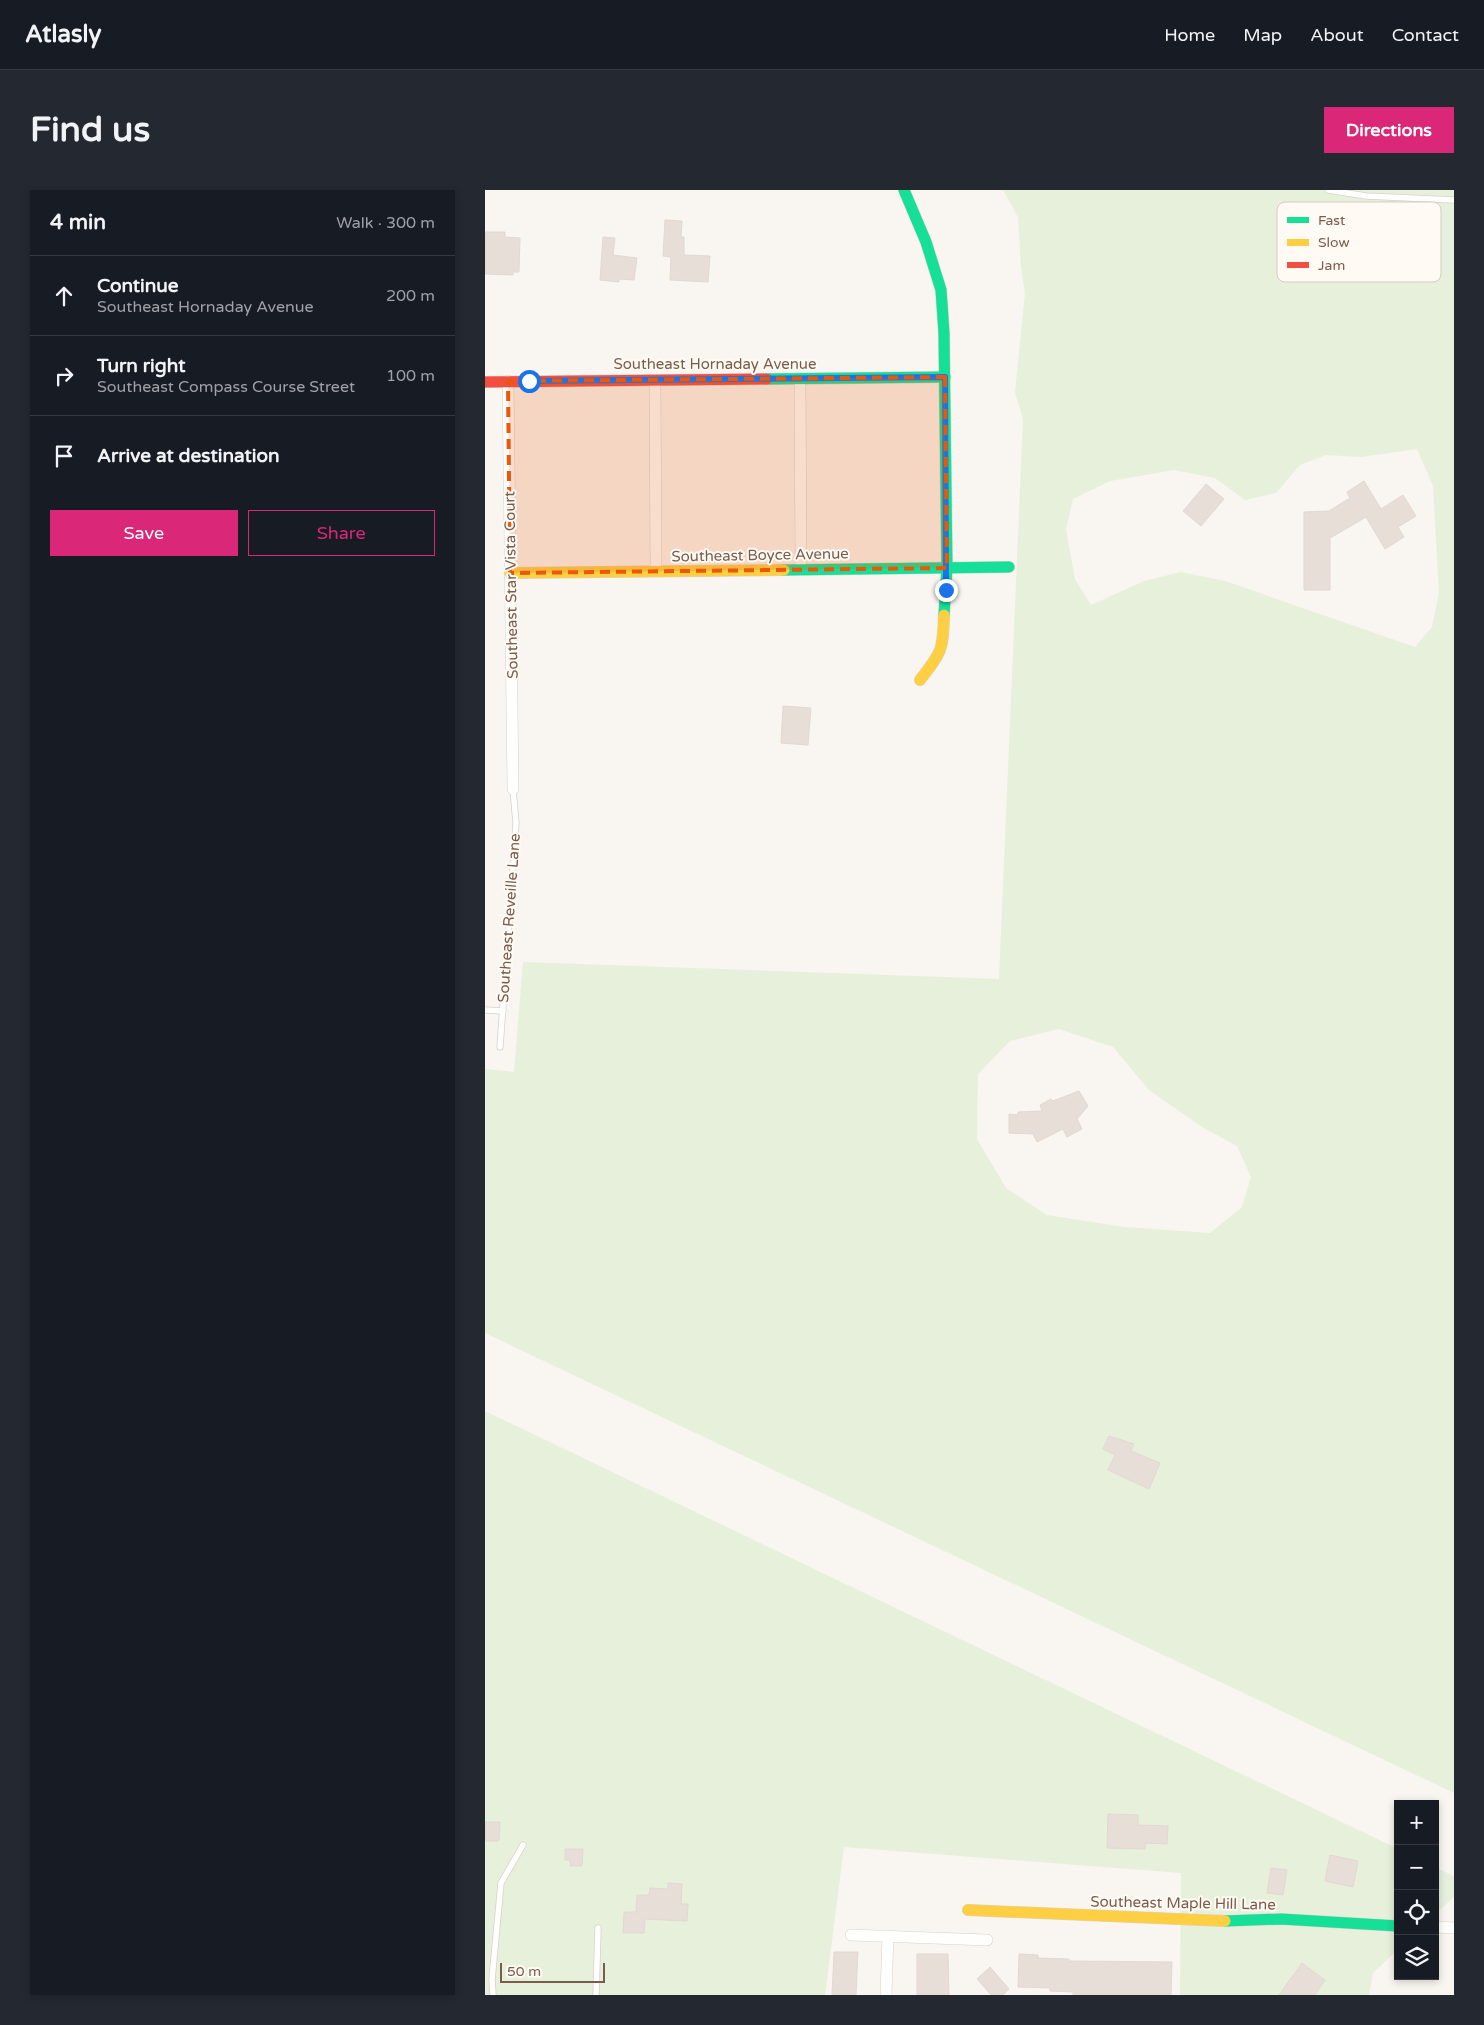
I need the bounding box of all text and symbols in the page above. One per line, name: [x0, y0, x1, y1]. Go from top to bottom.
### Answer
text: Atlasly: [25, 20, 101, 49]
text: Home: [1164, 24, 1215, 46]
text: Map: [1243, 24, 1282, 46]
text: About: [1310, 24, 1364, 46]
text: Contact: [1392, 24, 1459, 46]
button: Directions: [1324, 107, 1454, 153]
text: Find us: [30, 109, 150, 151]
legend: [1277, 202, 1441, 282]
text: 4 min: [50, 210, 106, 235]
text: Fast: [1318, 212, 1346, 229]
text: Walk · 300 m: [336, 213, 435, 233]
text: Slow: [1318, 234, 1350, 251]
text: Jam: [1318, 257, 1345, 274]
text: Continue: [97, 275, 179, 297]
icon: ahead: [50, 282, 78, 310]
text: 200 m: [386, 286, 435, 306]
text: Southeast Hornaday Avenue: [97, 297, 314, 317]
text: Turn right: [97, 355, 185, 377]
street label: Southeast Hornaday Avenue: [614, 355, 817, 373]
icon: right: [50, 362, 78, 390]
text: 100 m: [386, 366, 435, 386]
route start: [518, 370, 541, 393]
text: Southeast Compass Course Street: [97, 377, 355, 397]
icon: arrive: [50, 442, 78, 470]
text: Arrive at destination: [97, 445, 280, 467]
street label: Southeast Star Vista Court: [500, 491, 522, 679]
button: Save: [50, 510, 238, 556]
button: Share: [248, 510, 435, 556]
street label: Southeast Boyce Avenue: [671, 544, 849, 566]
route end: [935, 579, 958, 602]
street label: Southeast Reveille Lane: [494, 833, 524, 1003]
map controls: [1394, 1800, 1439, 1980]
button: +: [1394, 1800, 1439, 1845]
button: −: [1394, 1845, 1439, 1890]
button: locate: [1394, 1890, 1439, 1935]
street label: Southeast Maple Hill Lane: [1090, 1892, 1276, 1914]
button: layers: [1394, 1935, 1439, 1980]
scale bar: [500, 1960, 605, 1983]
text: 50 m: [507, 1963, 541, 1980]

